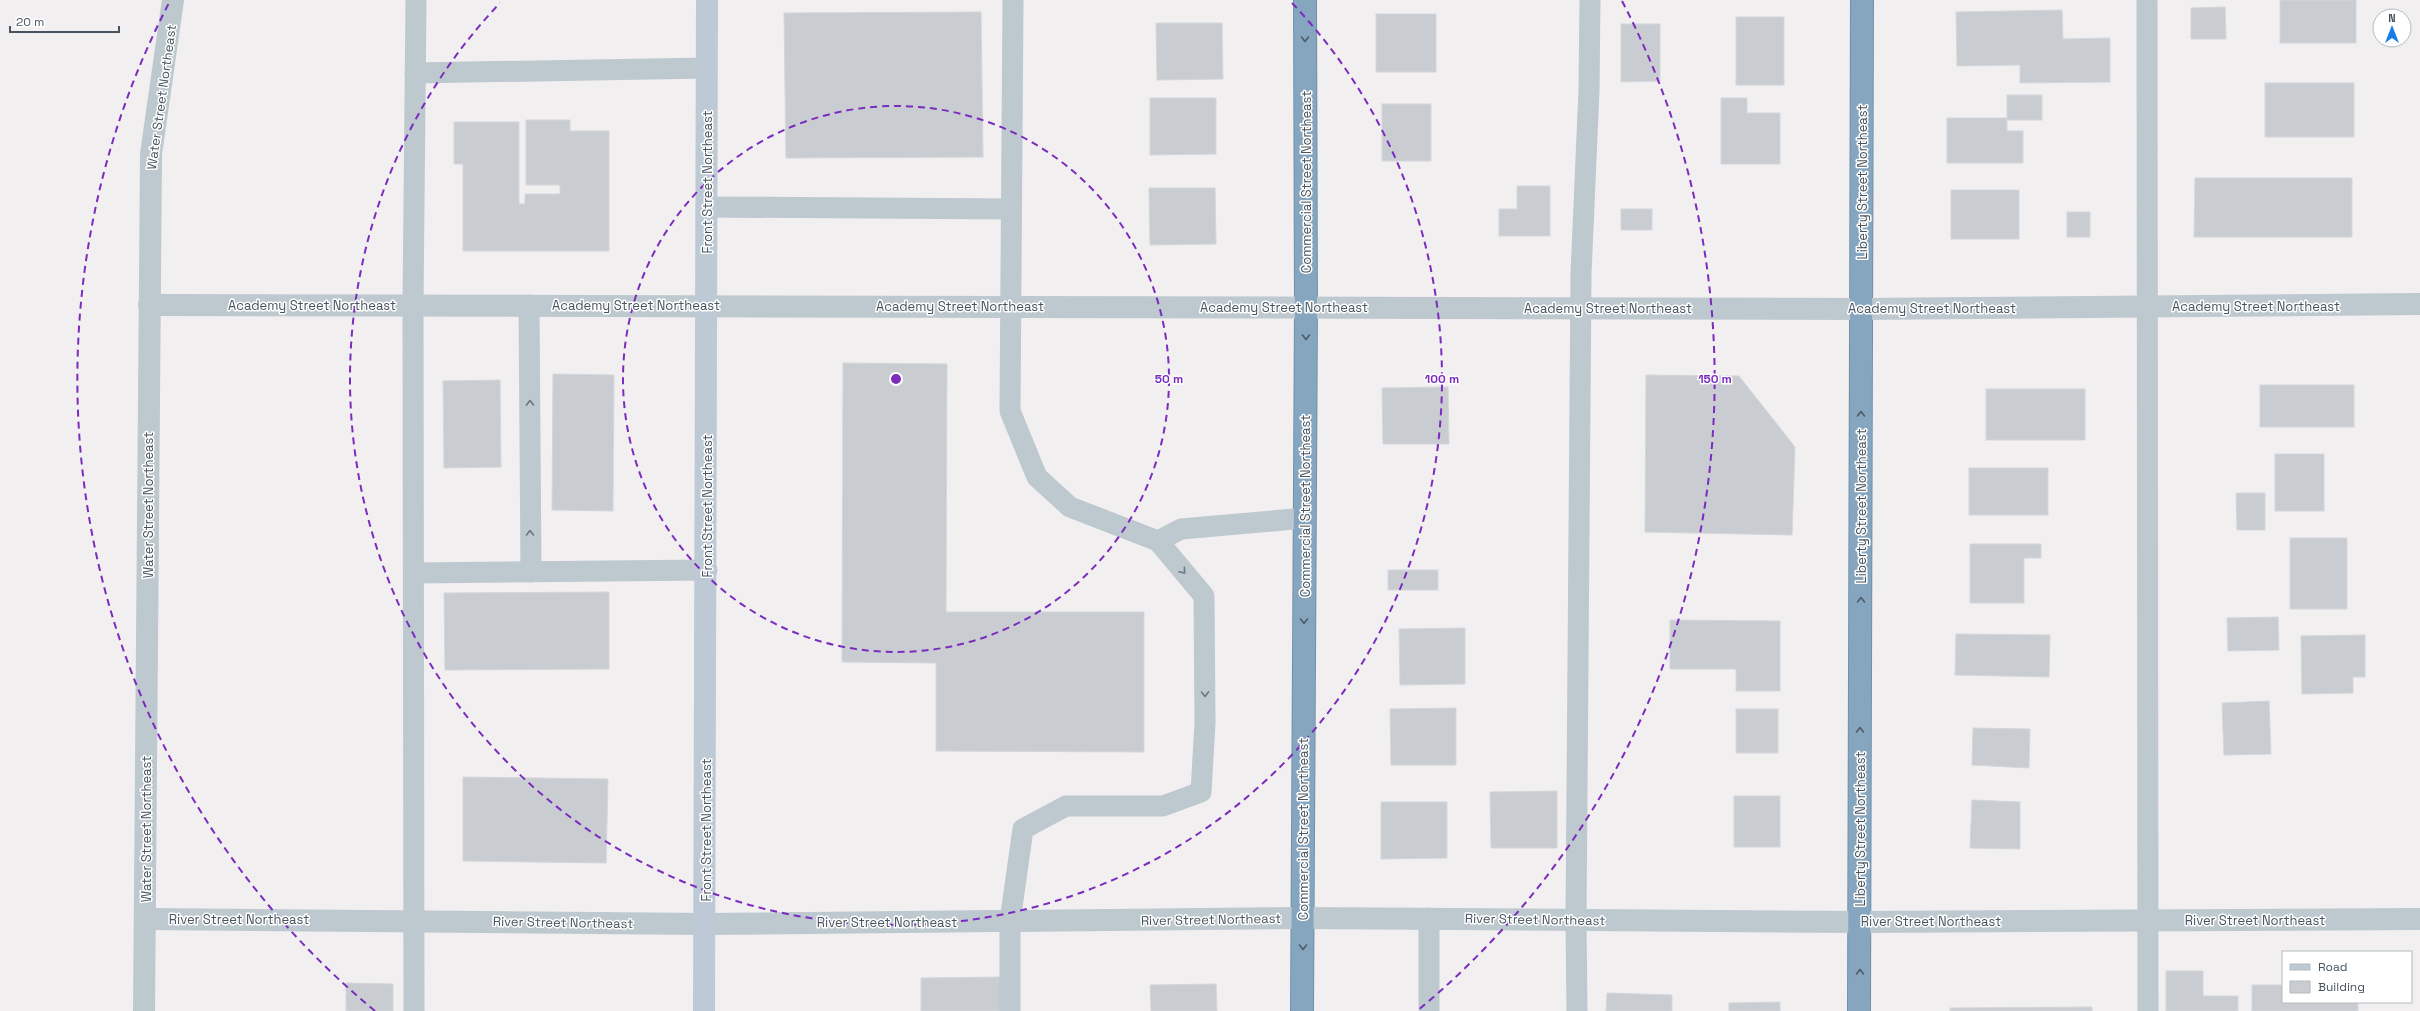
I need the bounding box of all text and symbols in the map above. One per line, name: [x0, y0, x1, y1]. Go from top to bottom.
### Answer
scale bar: [10, 8, 119, 34]
north arrow: [2372, 8, 2412, 48]
text: N: [2388, 11, 2396, 25]
text: 20 m: [16, 14, 44, 30]
street label: Water Street Northeast: [143, 23, 180, 171]
one-way arrow: [1301, 36, 1309, 42]
street label: Commercial Street Northeast: [1298, 91, 1315, 273]
street label: Liberty Street Northeast: [1854, 105, 1871, 259]
street label: Front Street Northeast: [699, 110, 716, 254]
street label: Academy Street Northeast: [228, 297, 396, 314]
street label: Academy Street Northeast: [552, 297, 720, 314]
street label: Academy Street Northeast: [876, 298, 1044, 315]
street label: Academy Street Northeast: [2172, 298, 2340, 315]
street label: Academy Street Northeast: [1200, 299, 1368, 316]
street label: Academy Street Northeast: [1524, 300, 1692, 317]
street label: Academy Street Northeast: [1848, 300, 2016, 317]
one-way arrow: [1302, 334, 1310, 340]
text: 50 m: [1155, 371, 1183, 387]
text: 100 m: [1425, 371, 1459, 387]
text: 150 m: [1698, 371, 1732, 387]
centre of rings: [889, 372, 903, 386]
one-way arrow: [526, 400, 534, 406]
one-way arrow: [1857, 411, 1865, 417]
street label: Commercial Street Northeast: [1297, 415, 1314, 597]
street label: Liberty Street Northeast: [1853, 429, 1870, 583]
street label: Water Street Northeast: [140, 432, 157, 578]
street label: Front Street Northeast: [699, 434, 716, 578]
one-way arrow: [526, 530, 534, 536]
one-way arrow: [1179, 567, 1186, 574]
one-way arrow: [1857, 597, 1865, 603]
one-way arrow: [1300, 618, 1308, 624]
one-way arrow: [1201, 691, 1209, 697]
one-way arrow: [1856, 727, 1864, 733]
street label: Commercial Street Northeast: [1295, 738, 1312, 920]
street label: Liberty Street Northeast: [1852, 752, 1869, 906]
street label: Water Street Northeast: [138, 756, 155, 902]
street label: Front Street Northeast: [698, 758, 715, 902]
street label: River Street Northeast: [1141, 910, 1281, 929]
street label: River Street Northeast: [1465, 910, 1605, 929]
street label: River Street Northeast: [169, 911, 309, 928]
street label: River Street Northeast: [2185, 912, 2325, 929]
street label: River Street Northeast: [493, 913, 633, 932]
street label: River Street Northeast: [1861, 913, 2001, 930]
street label: River Street Northeast: [817, 914, 957, 931]
one-way arrow: [1299, 944, 1307, 950]
legend: [2282, 951, 2412, 1003]
text: Road: [2318, 959, 2347, 975]
one-way arrow: [1856, 969, 1864, 975]
text: Building: [2318, 979, 2365, 995]

